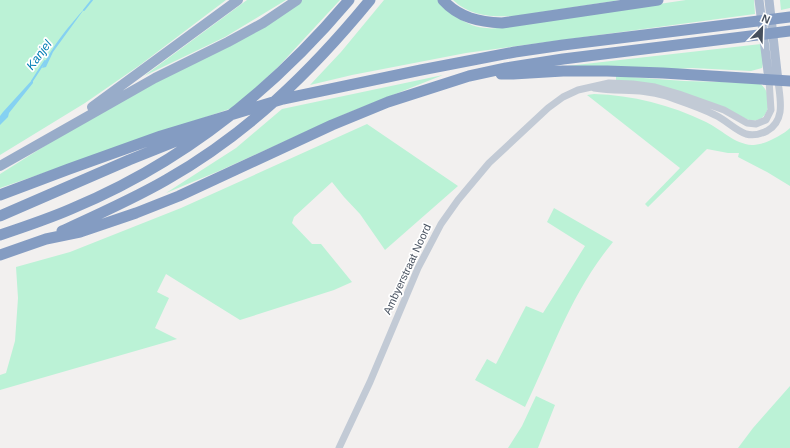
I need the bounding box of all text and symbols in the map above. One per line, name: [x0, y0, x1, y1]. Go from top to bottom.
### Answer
north arrow: [742, 8, 782, 48]
text: N: [760, 12, 772, 26]
water label: Kanjel: [23, 37, 55, 73]
street label: Ambyerstraat Noord: [381, 222, 433, 316]

